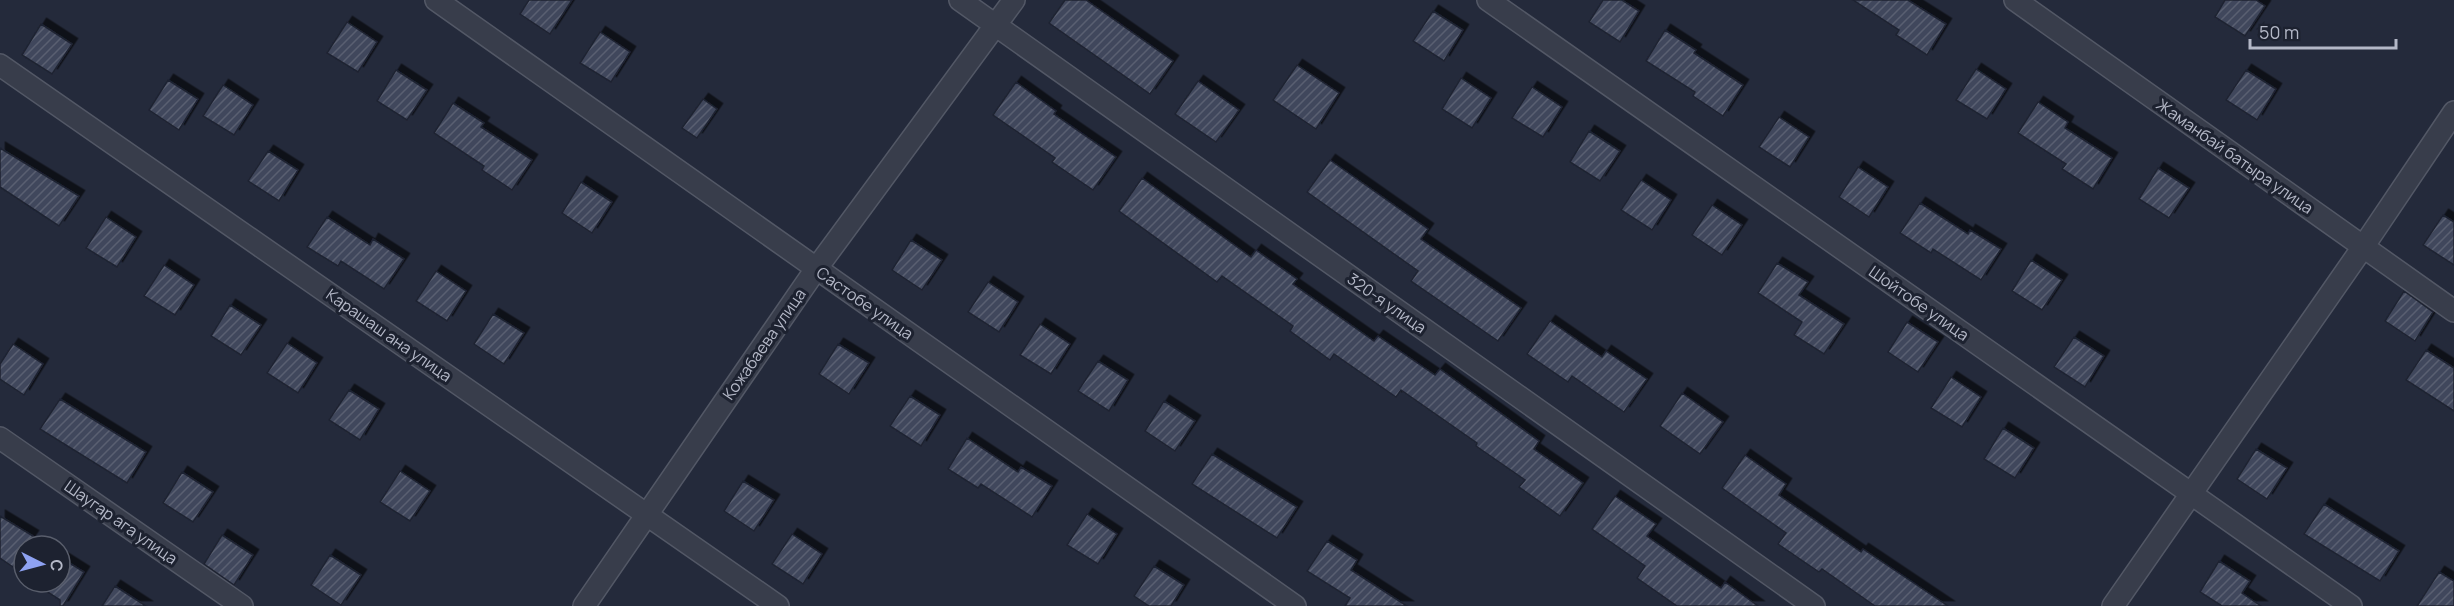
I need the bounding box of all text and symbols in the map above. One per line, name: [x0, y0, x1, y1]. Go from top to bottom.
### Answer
scale bar: [2250, 12, 2396, 50]
text: 50 m: [2259, 20, 2299, 44]
street label: Жаманбай батыра улица: [2152, 93, 2318, 219]
street label: Шойтобе улица: [1865, 260, 1973, 346]
street label: Састобе улица: [812, 261, 918, 345]
street label: 320-я улица: [1343, 268, 1431, 338]
street label: Карашаш ана улица: [322, 283, 456, 387]
street label: Кожабаева улица: [717, 284, 811, 404]
street label: Шаугар ага улица: [60, 475, 182, 569]
north arrow: [12, 534, 72, 594]
text: С: [45, 559, 68, 573]

